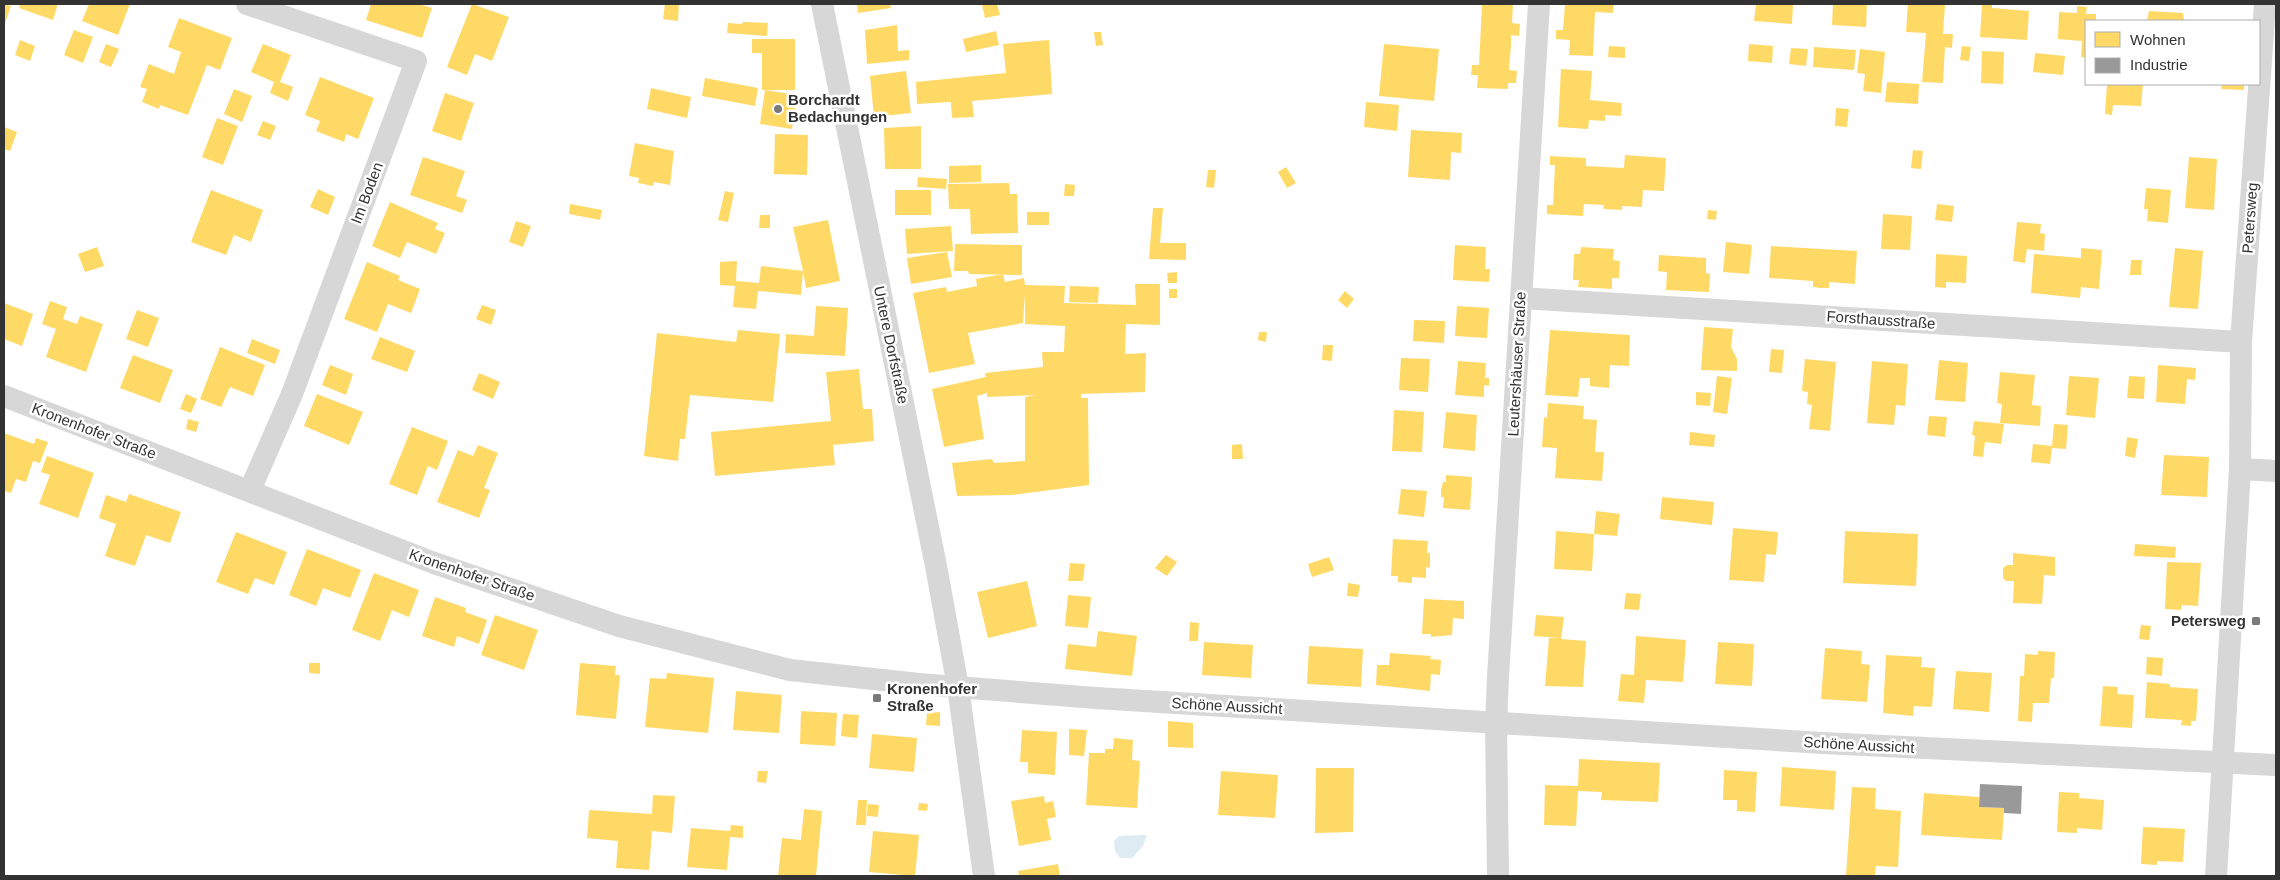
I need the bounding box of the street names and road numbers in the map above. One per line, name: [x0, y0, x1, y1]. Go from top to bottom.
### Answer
street label: Im Boden: [347, 160, 386, 226]
street label: Petersweg: [2239, 182, 2260, 254]
street label: Untere Dorfstraße: [871, 284, 912, 405]
street label: Leutershäuser Straße: [1504, 291, 1529, 437]
street label: Forsthausstraße: [1826, 307, 1936, 332]
street label: Kronenhofer Straße: [30, 399, 159, 462]
street label: Kronenhofer Straße: [407, 545, 537, 604]
street label: Schöne Aussicht: [1171, 694, 1284, 717]
street label: Schöne Aussicht: [1803, 733, 1916, 756]

